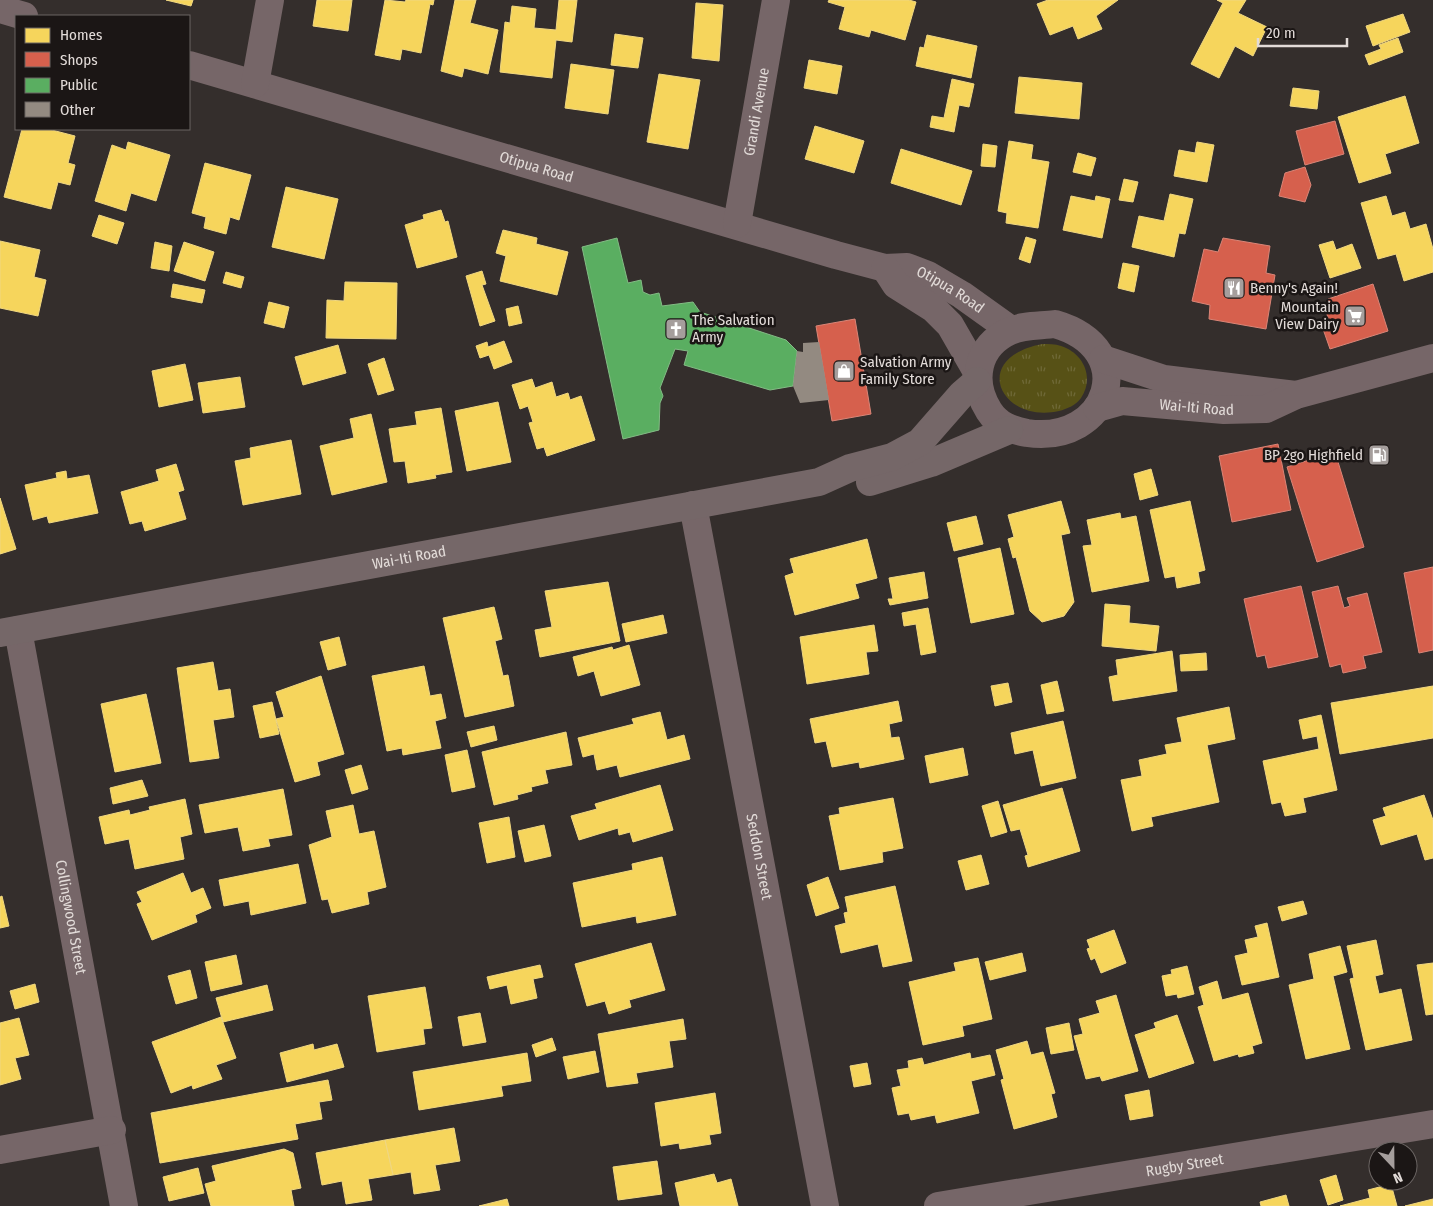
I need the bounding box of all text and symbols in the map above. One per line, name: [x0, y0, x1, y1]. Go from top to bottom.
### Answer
legend: [15, 15, 190, 130]
scale bar: [1258, 15, 1347, 47]
text: 20 m: [1266, 24, 1296, 42]
text: Homes: [60, 26, 102, 44]
text: Shops: [60, 51, 98, 69]
street label: Grandi Avenue: [740, 66, 773, 157]
text: Public: [60, 76, 98, 94]
text: Other: [60, 101, 96, 119]
street label: Otipua Road: [497, 148, 575, 186]
street label: Otipua Road: [914, 262, 988, 317]
restaurant icon: Benny's Again!: [1222, 276, 1246, 300]
place label: Benny's Again!: [1250, 279, 1338, 297]
place label: Mountain View Dairy: [1275, 298, 1339, 333]
supermarket icon: Mountain View Dairy: [1343, 304, 1367, 328]
place label: The Salvation Army: [692, 311, 775, 346]
church icon: The Salvation Army: [664, 317, 688, 341]
place label: Salvation Army Family Store: [860, 353, 952, 388]
shop icon: Salvation Army Family Store: [832, 359, 856, 383]
street label: Wai-Iti Road: [1159, 395, 1234, 419]
fuel station icon: BP 2go Highfield: [1367, 443, 1391, 467]
place label: BP 2go Highfield: [1264, 446, 1363, 464]
street label: Wai-Iti Road: [371, 542, 447, 573]
street label: Seddon Street: [742, 812, 776, 901]
street label: Collingwood Street: [51, 858, 90, 976]
north arrow: [1368, 1141, 1418, 1191]
street label: Rugby Street: [1145, 1150, 1225, 1180]
text: N: [1391, 1168, 1405, 1187]

